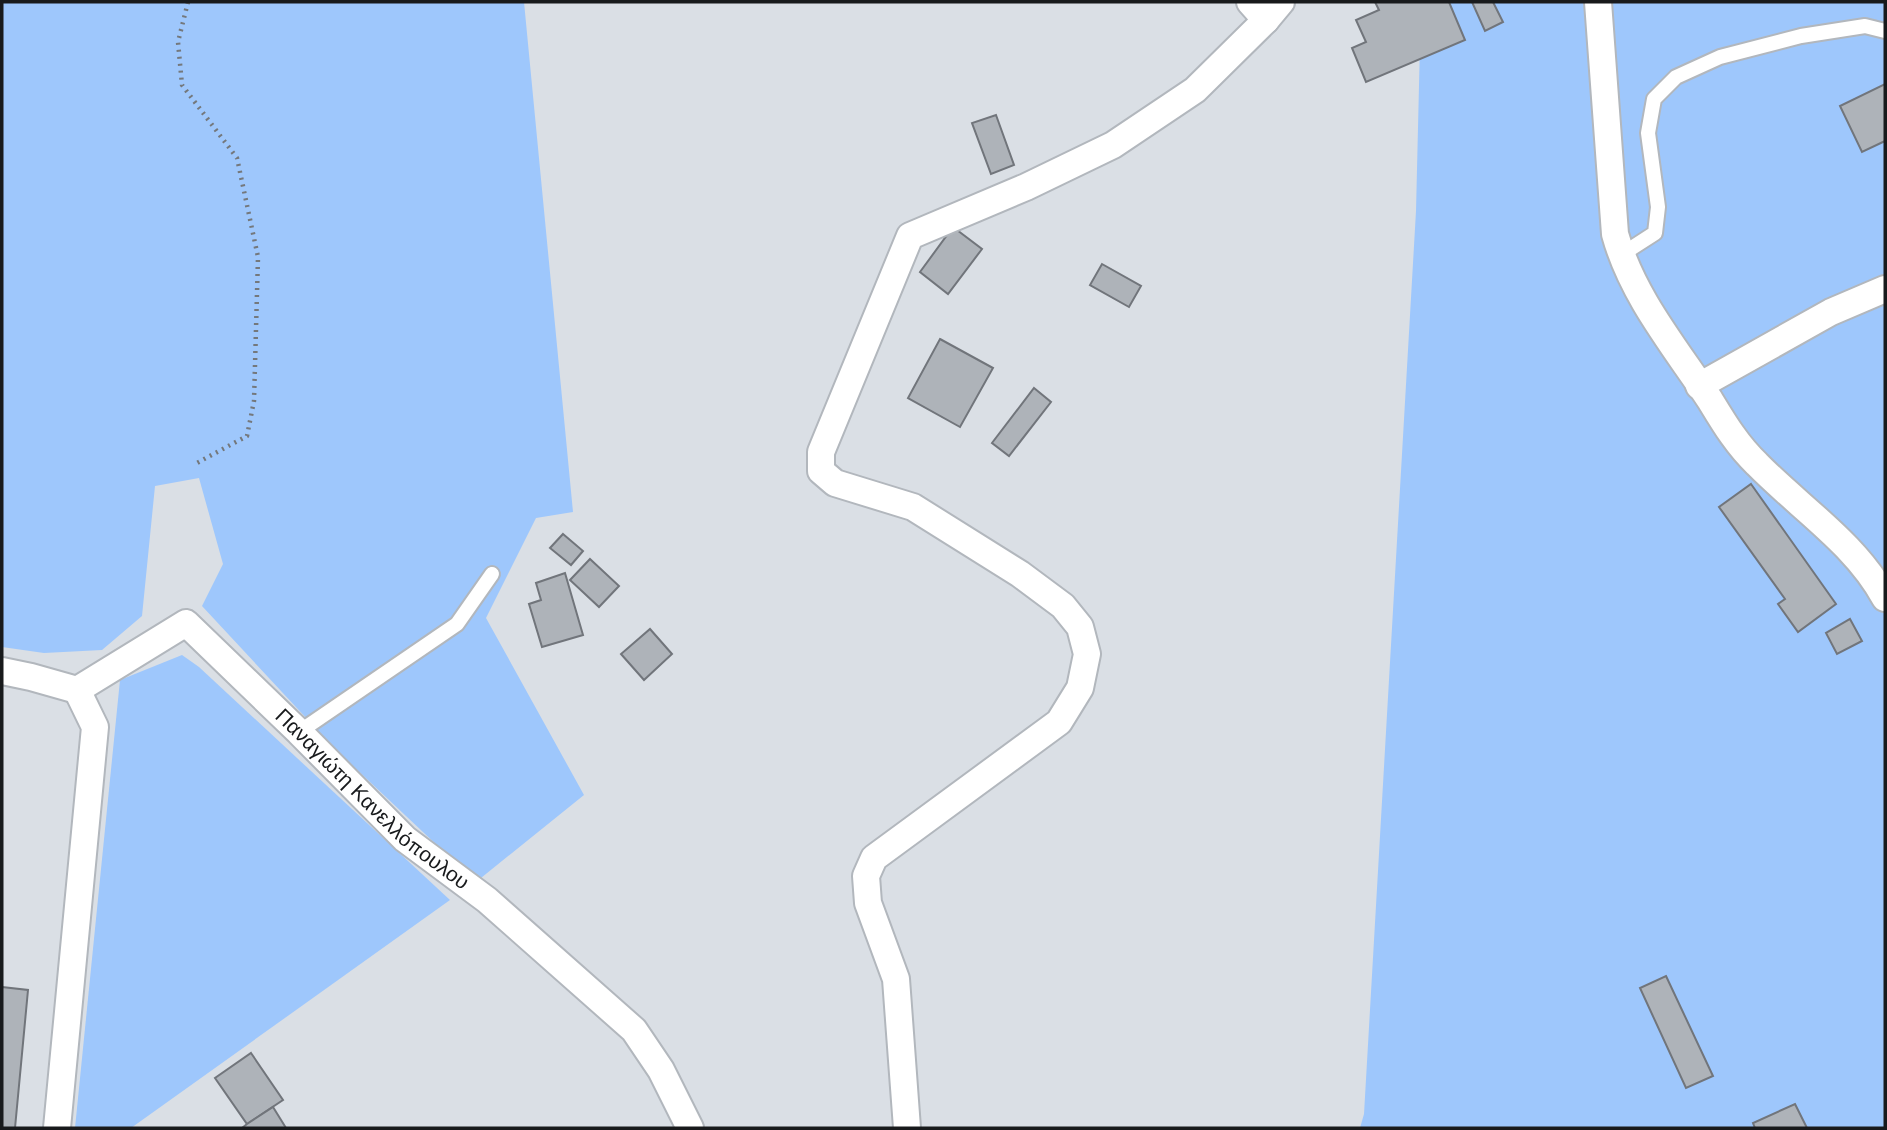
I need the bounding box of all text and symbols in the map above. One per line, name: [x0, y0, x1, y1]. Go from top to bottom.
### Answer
street label: Παναγιώτη Κανελλόπουλου: [270, 702, 475, 895]

